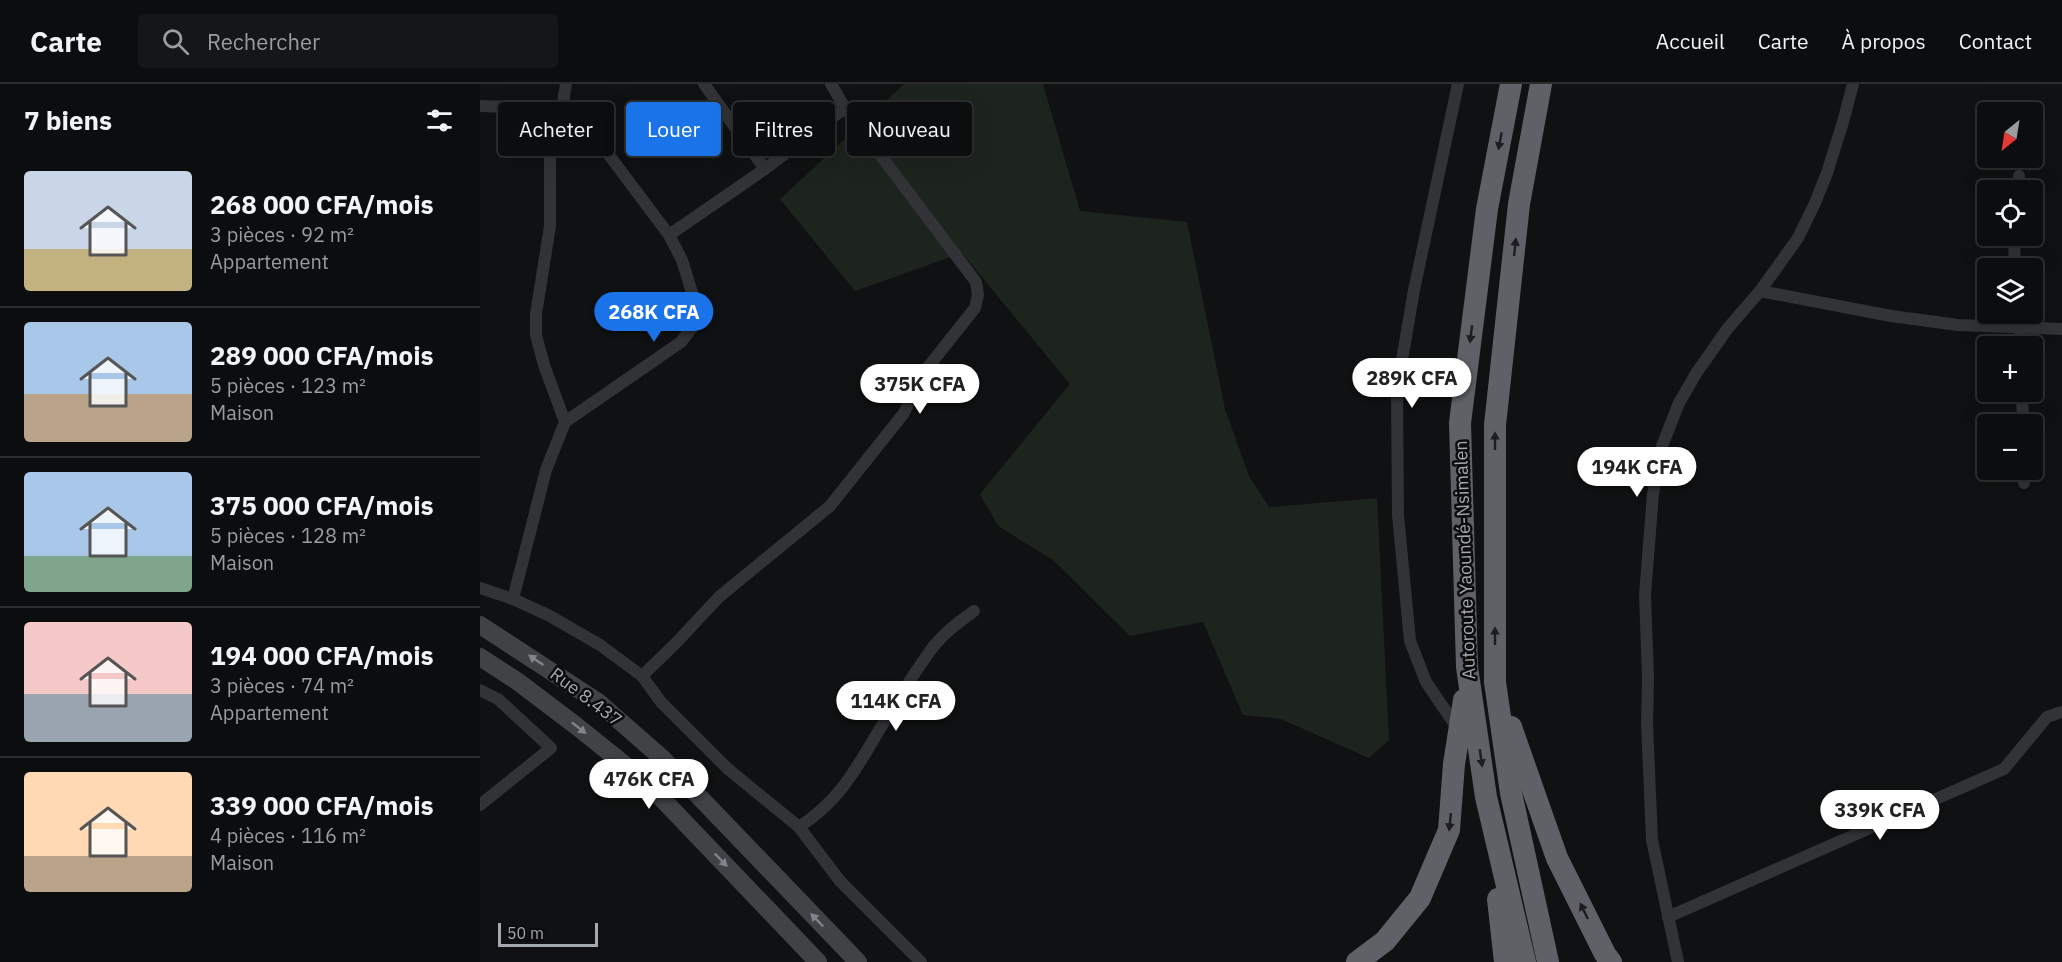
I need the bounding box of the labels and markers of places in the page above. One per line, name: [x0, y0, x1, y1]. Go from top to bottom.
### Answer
pin: 268K CFA: [592, 292, 716, 343]
pin: 289K CFA: [1350, 358, 1474, 409]
pin: 375K CFA: [858, 364, 982, 415]
pin: 194K CFA: [1575, 447, 1699, 498]
pin: 114K CFA: [834, 681, 958, 732]
pin: 476K CFA: [587, 759, 711, 810]
pin: 339K CFA: [1818, 790, 1942, 841]

